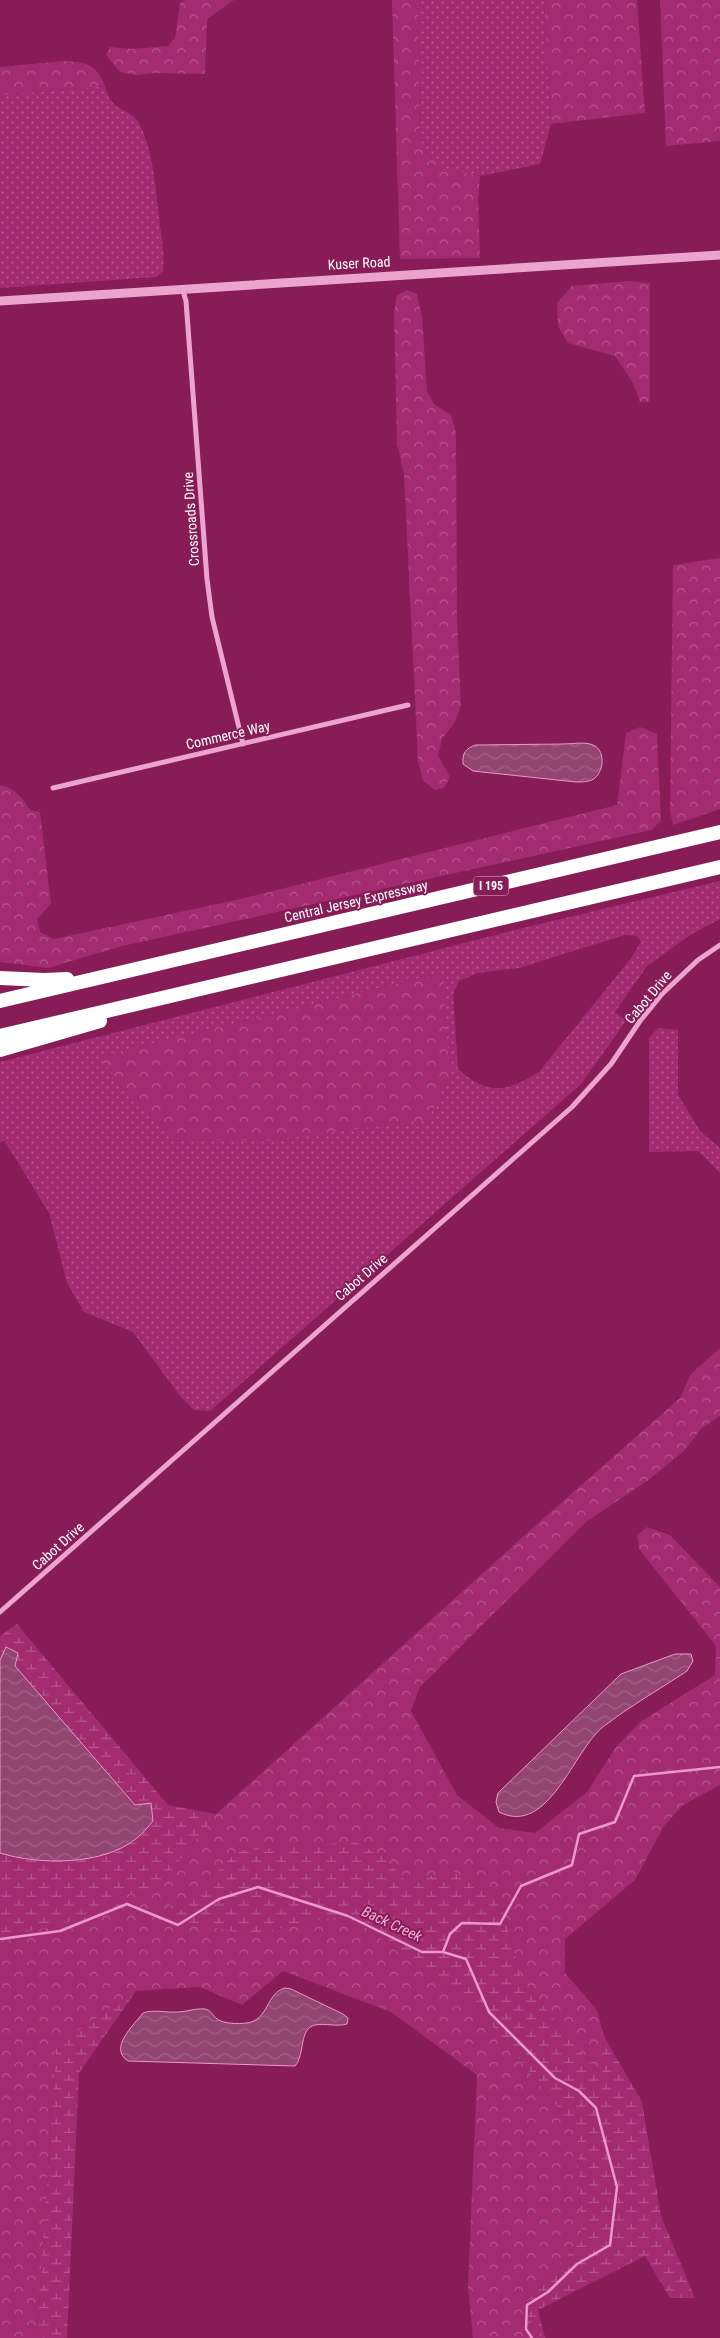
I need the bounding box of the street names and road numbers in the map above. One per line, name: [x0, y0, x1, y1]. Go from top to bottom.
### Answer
street label: Kuser Road: [327, 253, 391, 273]
street label: Crossroads Drive: [180, 471, 202, 567]
street label: Commerce Way: [184, 718, 272, 752]
road number: I 195: [474, 876, 508, 896]
street label: Central Jersey Expressway: [283, 877, 430, 925]
street label: Cabot Drive: [621, 967, 675, 1027]
street label: Cabot Drive: [332, 1250, 391, 1304]
street label: Cabot Drive: [29, 1518, 87, 1573]

